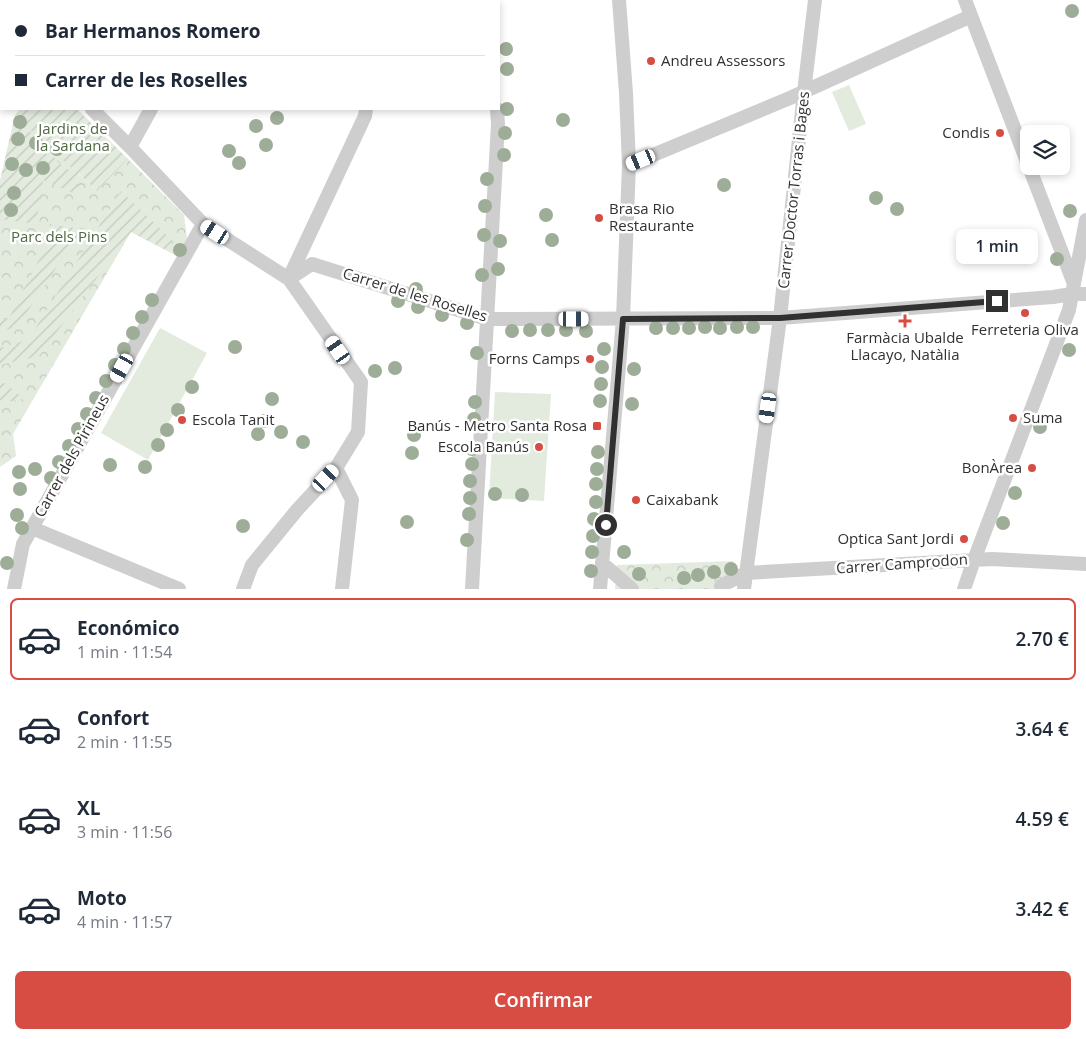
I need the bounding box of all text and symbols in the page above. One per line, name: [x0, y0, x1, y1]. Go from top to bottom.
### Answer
text: Bar Hermanos Romero: [45, 18, 261, 44]
place label: Andreu Assessors: [661, 50, 785, 70]
marker: Andreu Assessors: [645, 55, 657, 67]
text: Carrer de les Roselles: [45, 67, 247, 93]
street label: Carrer Doctor Torras i Bages: [773, 90, 813, 290]
park label: Jardins de la Sardana: [36, 118, 110, 155]
place label: Condis: [942, 122, 990, 142]
map controls: [1020, 125, 1070, 175]
button: layers: [1020, 125, 1070, 175]
marker: Condis: [994, 127, 1006, 139]
car: [624, 147, 657, 173]
place label: Brasa Rio Restaurante: [609, 198, 694, 235]
marker: Brasa Rio Restaurante: [593, 212, 605, 224]
car: [198, 218, 231, 246]
park label: Parc dels Pins: [11, 226, 107, 246]
callout: 1 min: [956, 228, 1038, 264]
text: 1 min: [975, 235, 1019, 257]
street label: Carrer de les Roselles: [341, 263, 490, 326]
route end: [986, 290, 1008, 312]
marker: Ferreteria Oliva: [1019, 307, 1031, 319]
car: [559, 312, 589, 327]
marker: Farmàcia Ubalde Llacayo, Natàlia: [899, 315, 911, 327]
place label: Ferreteria Oliva: [971, 319, 1079, 339]
place label: Farmàcia Ubalde Llacayo, Natàlia: [846, 327, 964, 364]
car: [323, 333, 352, 367]
place label: Forns Camps: [489, 348, 580, 368]
car: [108, 351, 135, 385]
marker: Forns Camps: [584, 353, 596, 365]
street label: Carrer dels Pirineus: [29, 390, 113, 521]
car: [758, 392, 777, 424]
place label: Suma: [1023, 407, 1063, 427]
place label: Escola Tanit: [192, 409, 275, 429]
marker: Suma: [1007, 412, 1019, 424]
marker: Escola Tanit: [176, 414, 188, 426]
place label: Banús - Metro Santa Rosa: [407, 415, 587, 435]
marker: Banús - Metro Santa Rosa: [591, 420, 603, 432]
place label: Escola Banús: [438, 436, 529, 456]
marker: Escola Banús: [533, 441, 545, 453]
place label: BonÀrea: [962, 457, 1022, 477]
car: [310, 462, 341, 494]
marker: BonÀrea: [1026, 462, 1038, 474]
place label: Caixabank: [646, 489, 718, 509]
marker: Caixabank: [630, 494, 642, 506]
route start: [595, 514, 617, 536]
place label: Optica Sant Jordi: [837, 528, 954, 548]
marker: Optica Sant Jordi: [958, 533, 970, 545]
street label: Carrer Camprodon: [835, 548, 968, 578]
text: Económico: [77, 615, 179, 641]
icon: car: [17, 617, 62, 662]
text: 2.70 €: [1015, 626, 1069, 652]
text: 1 min · 11:54: [77, 641, 172, 663]
text: Confort: [77, 705, 149, 731]
icon: car: [17, 707, 62, 752]
text: 3.64 €: [1015, 716, 1069, 742]
text: 2 min · 11:55: [77, 731, 172, 753]
text: XL: [77, 795, 100, 821]
icon: car: [17, 797, 62, 842]
text: 4.59 €: [1015, 806, 1069, 832]
text: 3 min · 11:56: [77, 821, 172, 843]
text: Moto: [77, 885, 127, 911]
icon: car: [17, 887, 62, 932]
text: 3.42 €: [1015, 896, 1069, 922]
text: 4 min · 11:57: [77, 911, 172, 933]
button: Confirmar: [15, 971, 1071, 1029]

